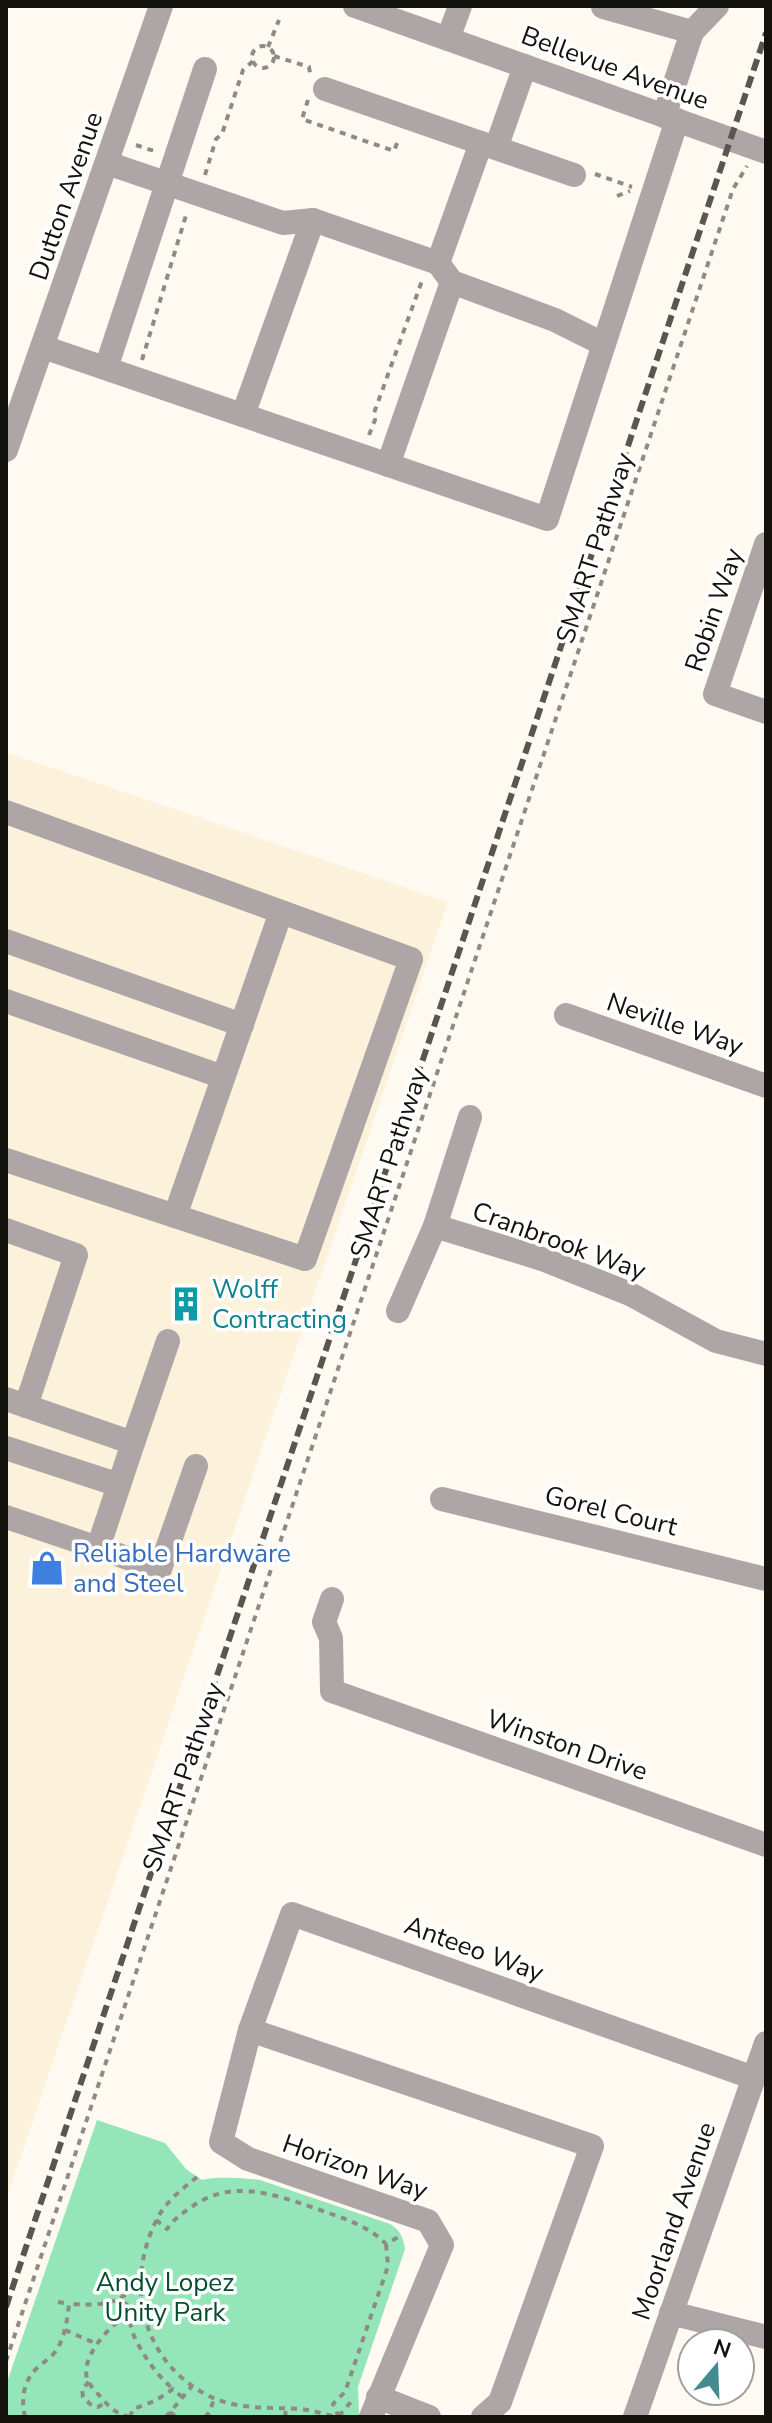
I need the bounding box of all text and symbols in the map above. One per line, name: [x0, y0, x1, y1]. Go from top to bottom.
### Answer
street label: Bellevue Avenue: [516, 18, 714, 118]
street label: Dutton Avenue: [21, 107, 111, 285]
street label: SMART Pathway: [548, 448, 642, 648]
street label: Robin Way: [677, 543, 752, 676]
street label: Neville Way: [602, 984, 749, 1064]
street label: SMART Pathway: [342, 1063, 436, 1263]
street label: Cranbrook Way: [467, 1193, 651, 1289]
place label: Wolff Contracting: [212, 1272, 347, 1337]
building icon: Wolff Contracting: [167, 1285, 205, 1323]
street label: Gorel Court: [541, 1478, 682, 1545]
place label: Reliable Hardware and Steel: [73, 1536, 291, 1601]
shop icon: Reliable Hardware and Steel: [28, 1549, 66, 1587]
street label: SMART Pathway: [134, 1677, 232, 1876]
street label: Winston Drive: [482, 1701, 652, 1789]
street label: Anteeo Way: [400, 1908, 549, 1991]
street label: Moorland Avenue: [624, 2117, 724, 2325]
street label: Horizon Way: [278, 2126, 433, 2208]
park label: Andy Lopez Unity Park: [96, 2265, 234, 2330]
north arrow: [676, 2327, 756, 2407]
text: N: [710, 2332, 735, 2366]

